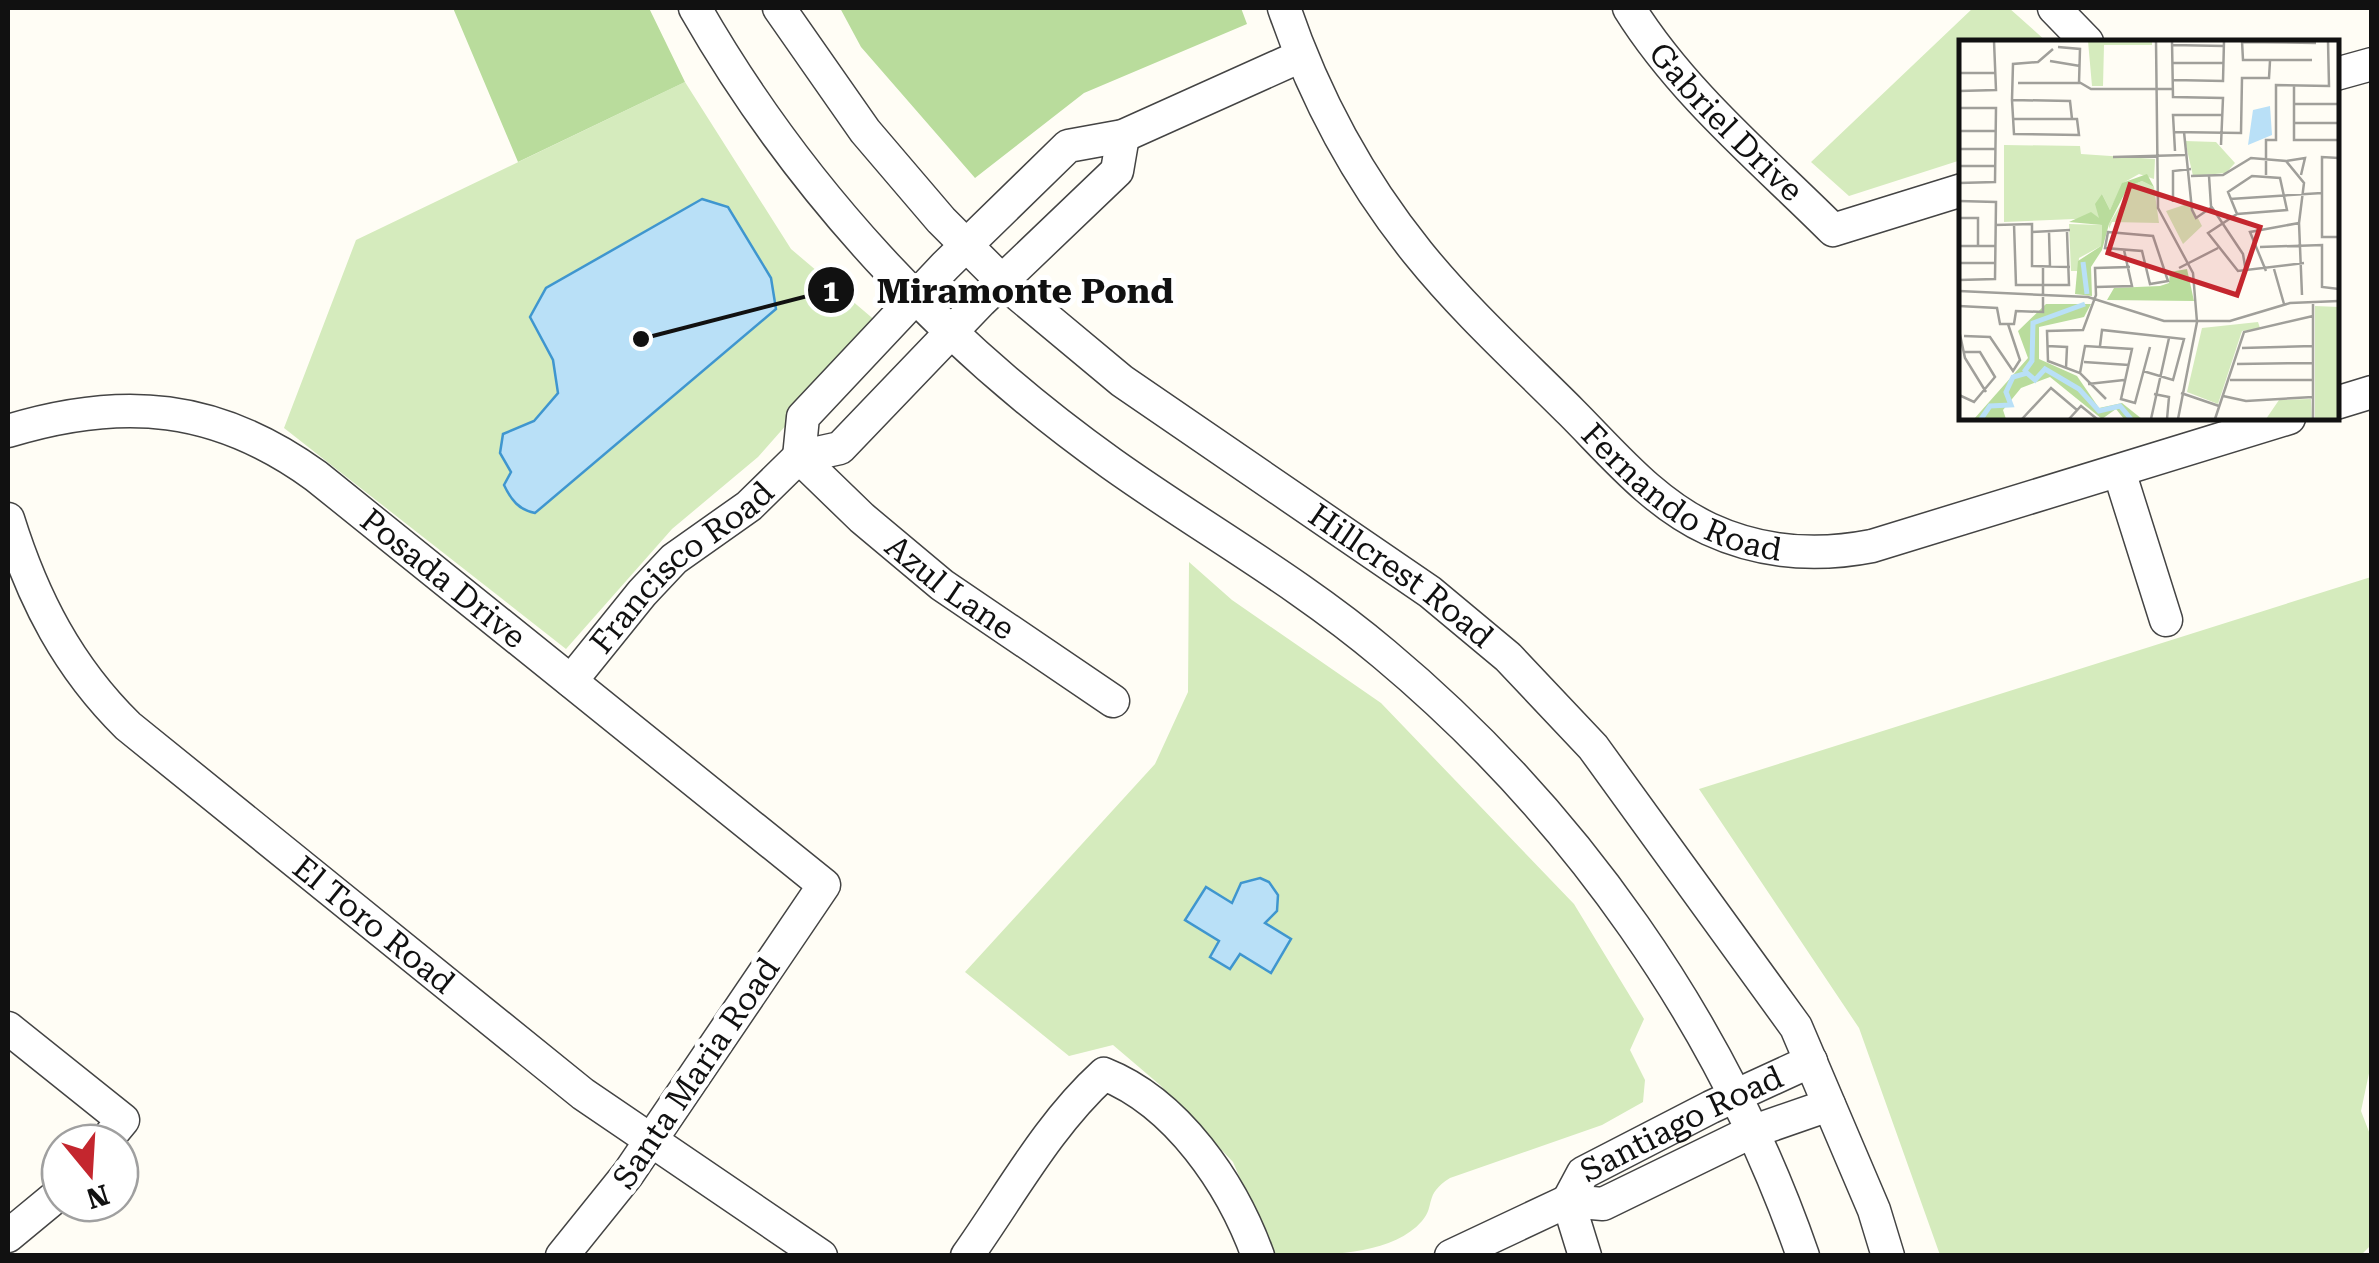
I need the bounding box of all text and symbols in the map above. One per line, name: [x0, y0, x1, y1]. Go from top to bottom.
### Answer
street label: Gabriel Drive: [1641, 35, 1811, 209]
inset map: [1959, 40, 2339, 420]
callout: Miramonte Pond: [806, 258, 1194, 323]
text: Miramonte Pond: [876, 271, 1174, 312]
text: 1: [823, 273, 840, 308]
street label: Fernando Road: [1574, 416, 1785, 569]
street label: Francisco Road: [582, 473, 782, 661]
street label: Hillcrest Road: [1302, 496, 1501, 656]
street label: Posada Drive: [353, 501, 534, 656]
street label: Azul Lane: [878, 527, 1022, 648]
street label: El Toro Road: [285, 848, 462, 1001]
street label: Santa Maria Road: [605, 950, 787, 1196]
street label: Santiago Road: [1574, 1058, 1789, 1190]
north arrow: [40, 1123, 140, 1223]
text: N: [82, 1177, 113, 1215]

